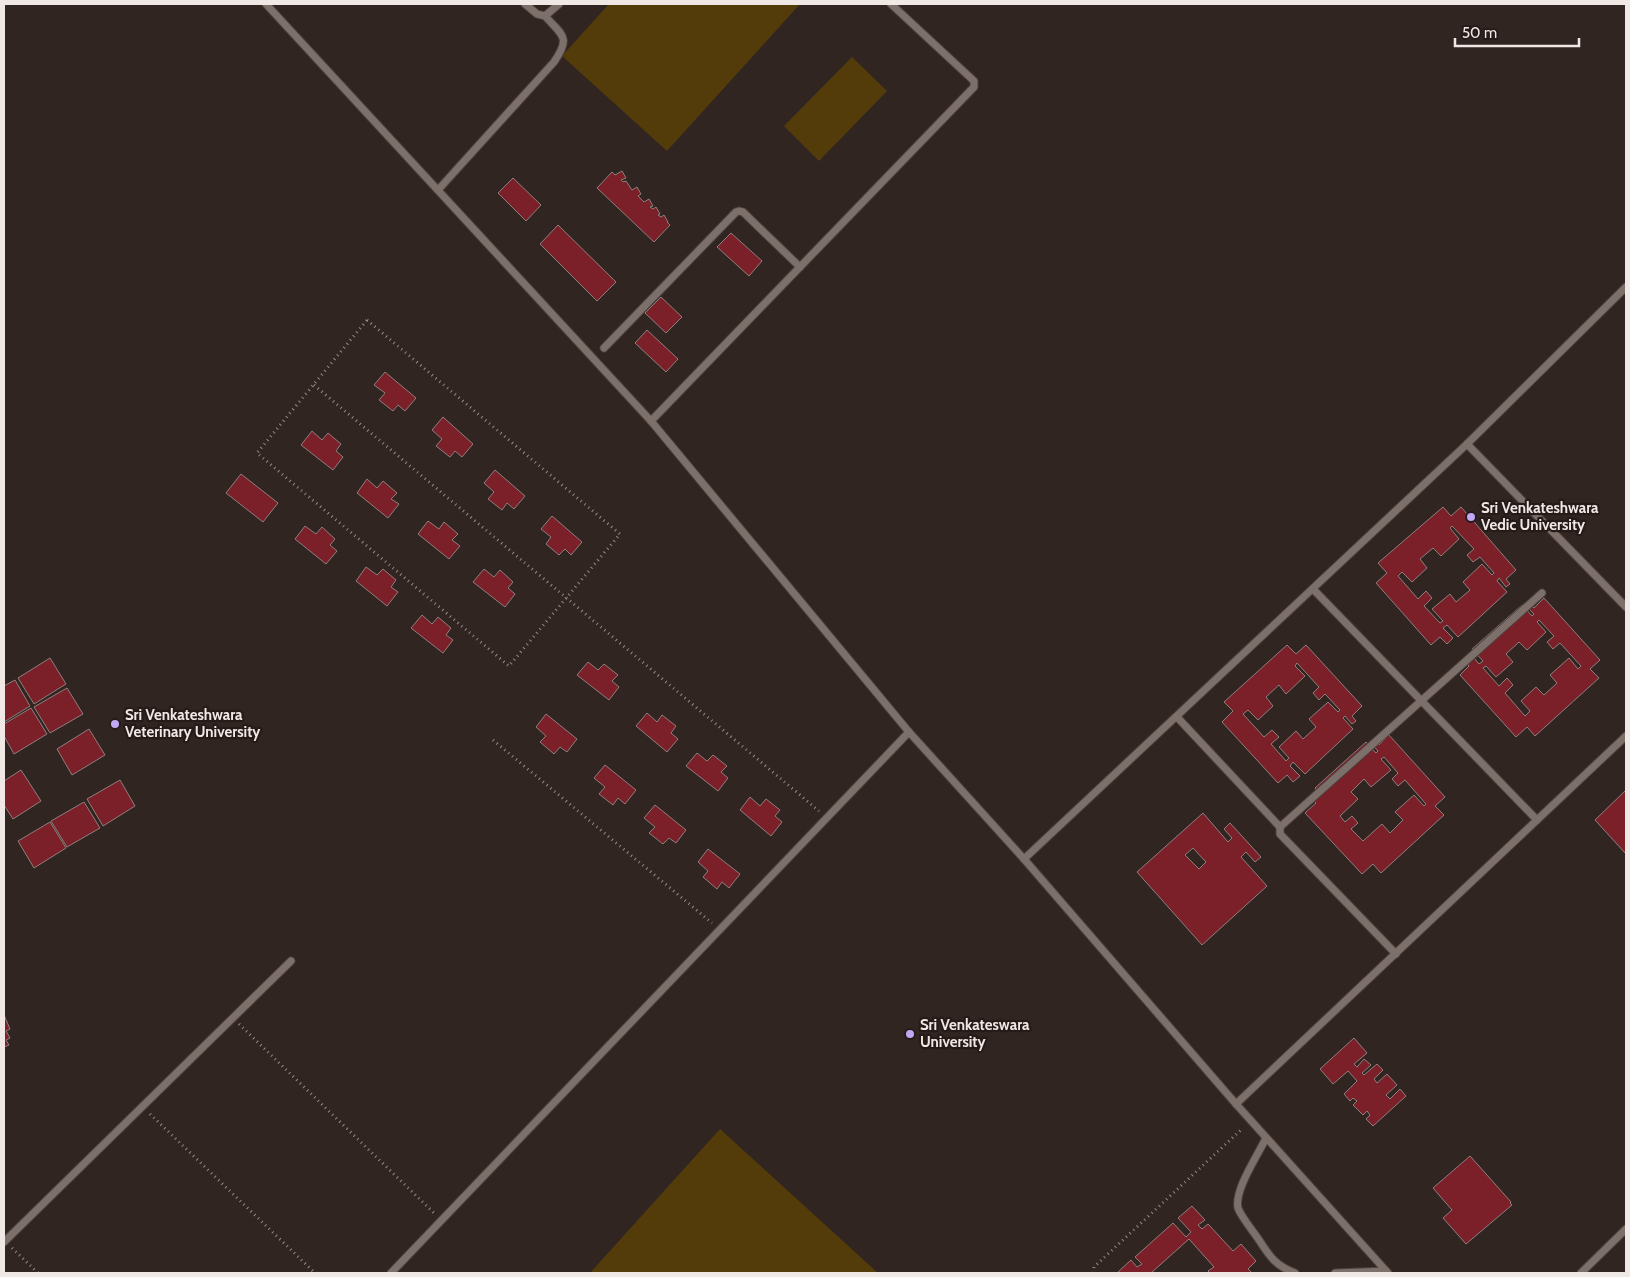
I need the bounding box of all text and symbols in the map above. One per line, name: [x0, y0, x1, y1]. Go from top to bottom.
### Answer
scale bar: [1455, 15, 1579, 47]
text: 50 m: [1462, 24, 1497, 42]
place label: Sri Venkateshwara Vedic University: [1481, 499, 1599, 534]
marker: Sri Venkateshwara Vedic University: [1465, 511, 1477, 523]
place label: Sri Venkateshwara Veterinary University: [125, 706, 261, 741]
marker: Sri Venkateshwara Veterinary University: [109, 718, 121, 730]
place label: Sri Venkateswara University: [920, 1016, 1030, 1051]
marker: Sri Venkateswara University: [904, 1028, 916, 1040]

